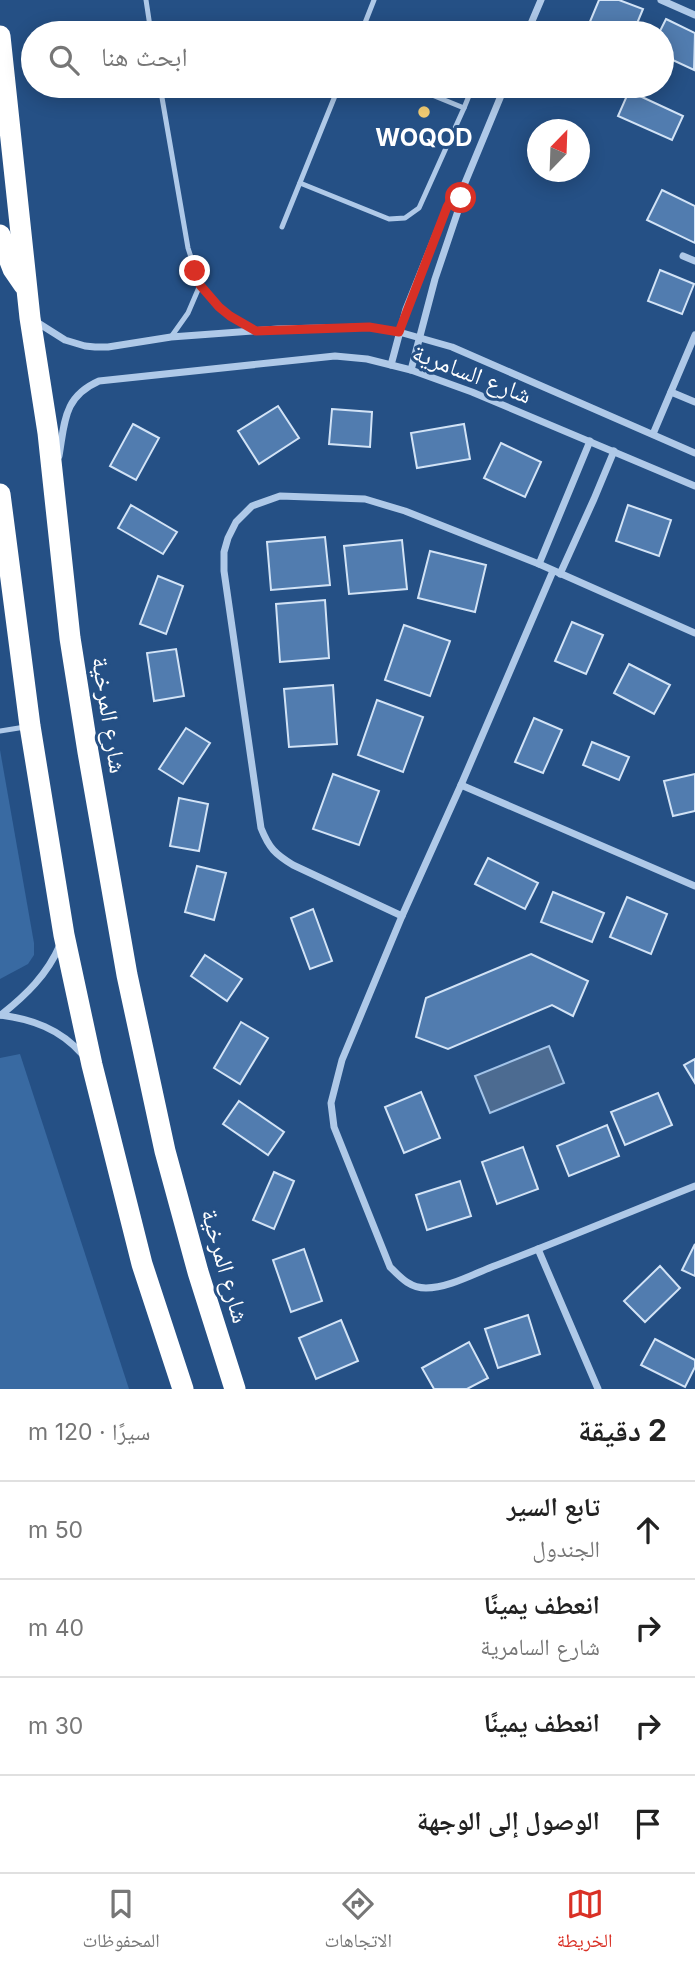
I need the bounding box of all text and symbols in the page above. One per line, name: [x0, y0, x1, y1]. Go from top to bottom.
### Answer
search box: [21, 21, 674, 98]
icon: search: [45, 41, 83, 79]
text: ابحث هنا: [101, 41, 188, 72]
marker: WOQOD: [416, 104, 432, 120]
north arrow: [527, 119, 590, 182]
place label: WOQOD: [375, 123, 473, 152]
route start: [445, 182, 476, 213]
route end: [179, 255, 210, 286]
street label: شارع السامرية: [408, 338, 536, 410]
street label: شارع المرخية: [85, 655, 133, 775]
street label: شارع المرخية: [194, 1205, 256, 1327]
text: 2 دقيقة: [578, 1412, 667, 1448]
text: سيرًا · 120 m: [28, 1418, 150, 1446]
text: تابع السير: [507, 1491, 600, 1522]
icon: ahead: [629, 1511, 667, 1549]
text: 50 m: [28, 1516, 83, 1544]
text: الجندول: [532, 1535, 600, 1563]
text: انعطف يمينًا: [484, 1589, 600, 1620]
icon: right: [629, 1609, 667, 1647]
text: 40 m: [28, 1614, 84, 1642]
text: شارع السامرية: [480, 1633, 600, 1661]
text: انعطف يمينًا: [484, 1707, 600, 1738]
icon: right: [629, 1707, 667, 1745]
text: 30 m: [28, 1712, 83, 1740]
text: الوصول إلى الوجهة: [417, 1805, 600, 1836]
icon: arrive: [629, 1805, 667, 1843]
tab: المحفوظات: [82, 1885, 160, 1959]
tab: الاتجاهات: [324, 1885, 392, 1959]
tab: الخريطة: [557, 1885, 613, 1959]

